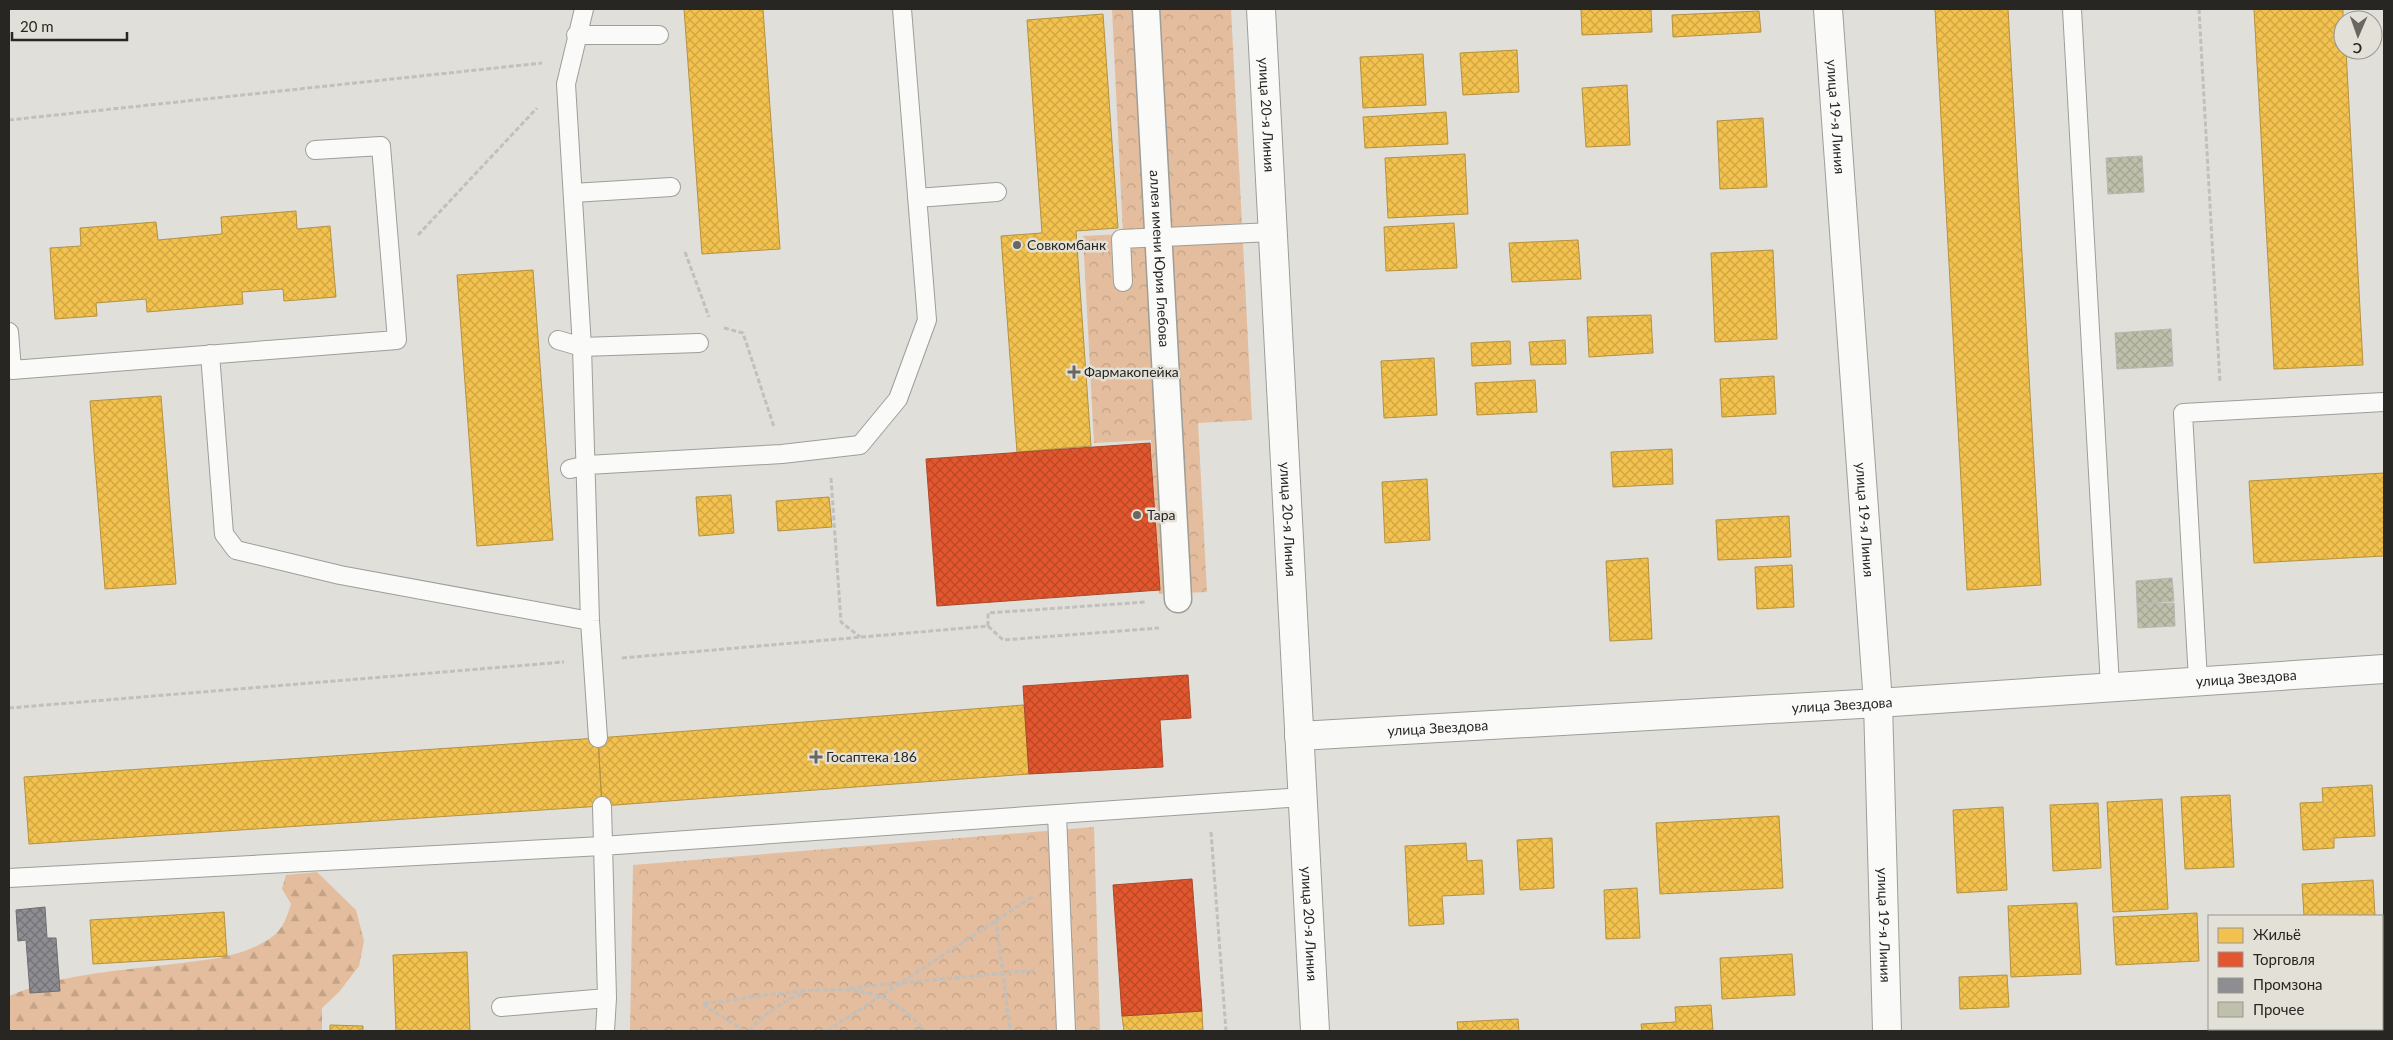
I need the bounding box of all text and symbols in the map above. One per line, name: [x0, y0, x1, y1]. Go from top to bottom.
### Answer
scale bar: [12, 10, 128, 42]
north arrow: [2333, 10, 2383, 60]
text: 20 m: [20, 17, 54, 35]
text: С: [2352, 40, 2362, 57]
street label: улица 20-я Линия: [1256, 57, 1279, 173]
street label: улица 19-я Линия: [1824, 59, 1849, 175]
street label: аллея имени Юрия Глебова: [1147, 169, 1173, 348]
place label: Совкомбанк: [1027, 236, 1107, 253]
marker: Совкомбанк: [1011, 239, 1023, 251]
place label: Фармакопейка: [1084, 363, 1179, 380]
marker: Фармакопейка: [1068, 366, 1080, 378]
street label: улица 20-я Линия: [1277, 461, 1300, 577]
street label: улица 19-я Линия: [1853, 462, 1878, 578]
place label: Тара: [1147, 506, 1175, 523]
marker: Тара: [1131, 509, 1143, 521]
street label: улица Звездова: [2195, 666, 2297, 690]
street label: улица Звездова: [1791, 693, 1893, 716]
street label: улица Звездова: [1387, 716, 1489, 739]
place label: Госаптека 186: [826, 748, 917, 765]
marker: Госаптека 186: [810, 751, 822, 763]
street label: улица 20-я Линия: [1298, 866, 1321, 981]
street label: улица 19-я Линия: [1875, 867, 1895, 983]
legend: [2208, 915, 2383, 1030]
text: Жильё: [2253, 925, 2301, 943]
text: Торговля: [2253, 950, 2315, 968]
text: Промзона: [2253, 975, 2323, 993]
text: Прочее: [2253, 1000, 2304, 1018]

